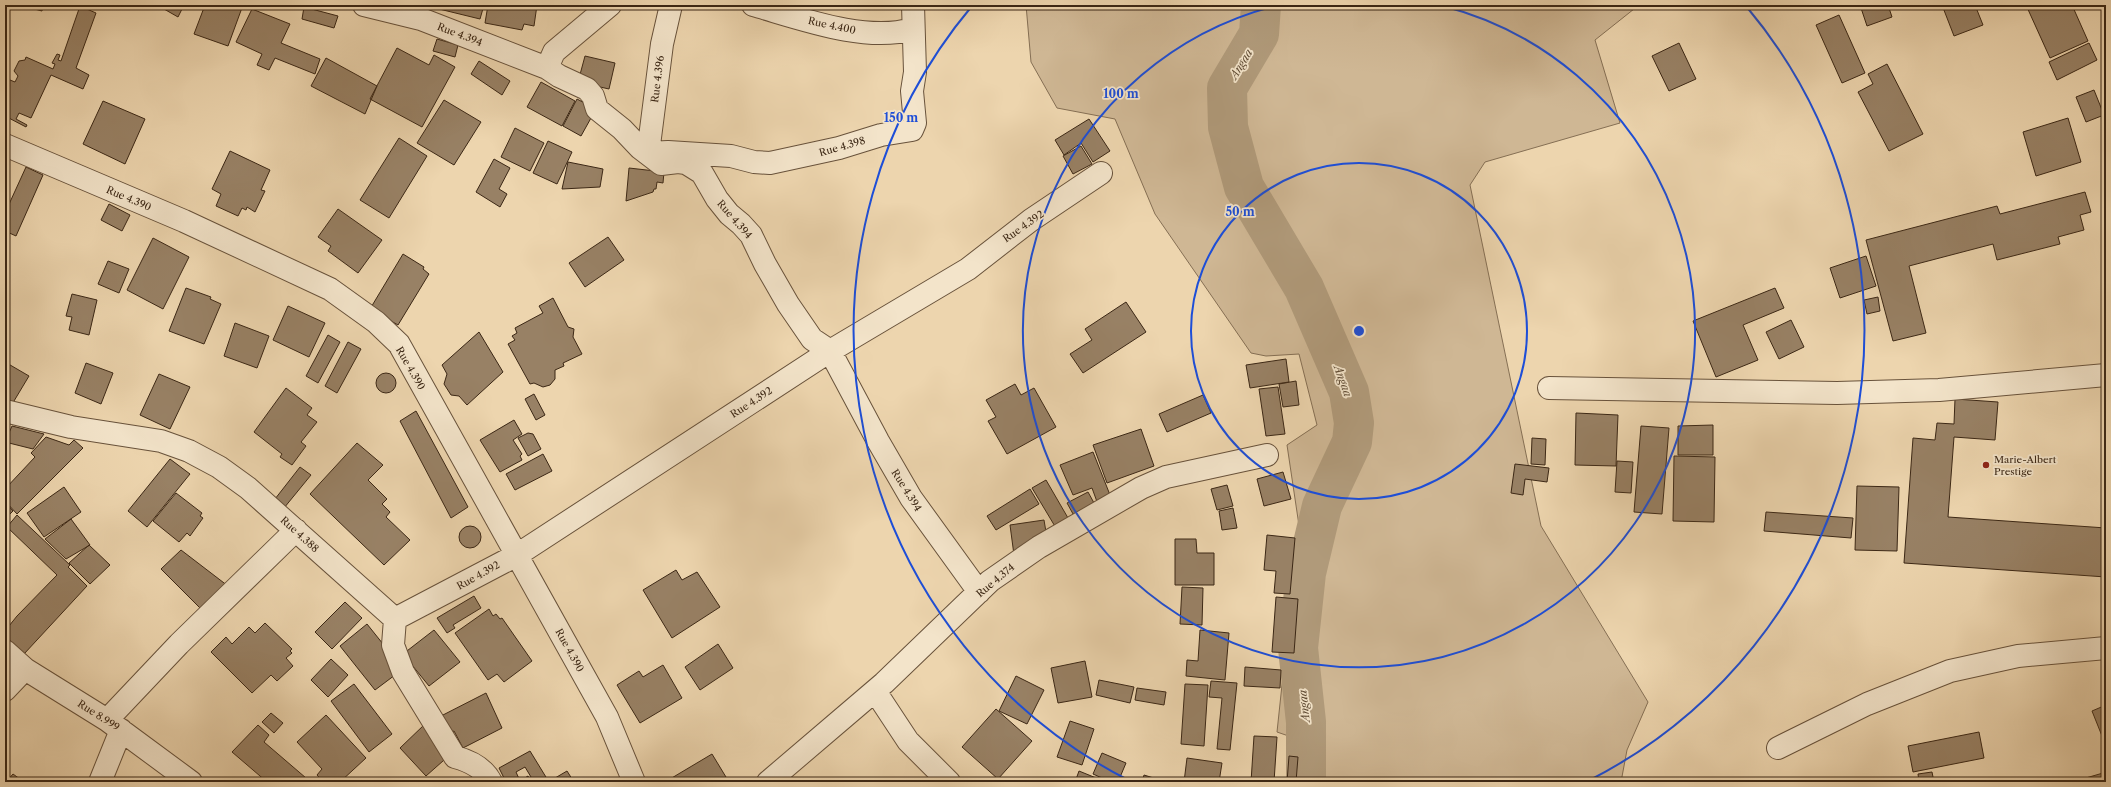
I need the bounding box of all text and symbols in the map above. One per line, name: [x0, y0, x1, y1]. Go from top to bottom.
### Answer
street label: Rue 4.400: [807, 14, 857, 37]
street label: Rue 4.394: [435, 20, 484, 49]
water label: Angaa: [1226, 46, 1256, 83]
street label: Rue 4.396: [648, 55, 667, 103]
text: 100 m: [1103, 86, 1139, 101]
text: 150 m: [884, 110, 918, 125]
street label: Rue 4.398: [818, 134, 867, 159]
street label: Rue 4.390: [104, 183, 153, 214]
street label: Rue 4.394: [714, 197, 755, 242]
text: 50 m: [1225, 204, 1255, 219]
street label: Rue 4.392: [1000, 207, 1047, 245]
centre of rings: [1352, 324, 1366, 338]
street label: Rue 4.390: [393, 344, 428, 392]
water label: Angaa: [1330, 361, 1355, 399]
street label: Rue 4.392: [728, 384, 775, 421]
place label: Marie-Albert Prestige: [1994, 453, 2057, 478]
marker: Marie-Albert Prestige: [1981, 460, 1991, 470]
street label: Rue 4.394: [889, 467, 925, 514]
street label: Rue 4.388: [278, 514, 322, 555]
street label: Rue 4.392: [454, 558, 502, 593]
street label: Rue 4.374: [974, 560, 1017, 600]
street label: Rue 4.390: [552, 626, 587, 674]
water label: Angaa: [1295, 689, 1313, 725]
street label: Rue 8.999: [75, 697, 122, 734]

